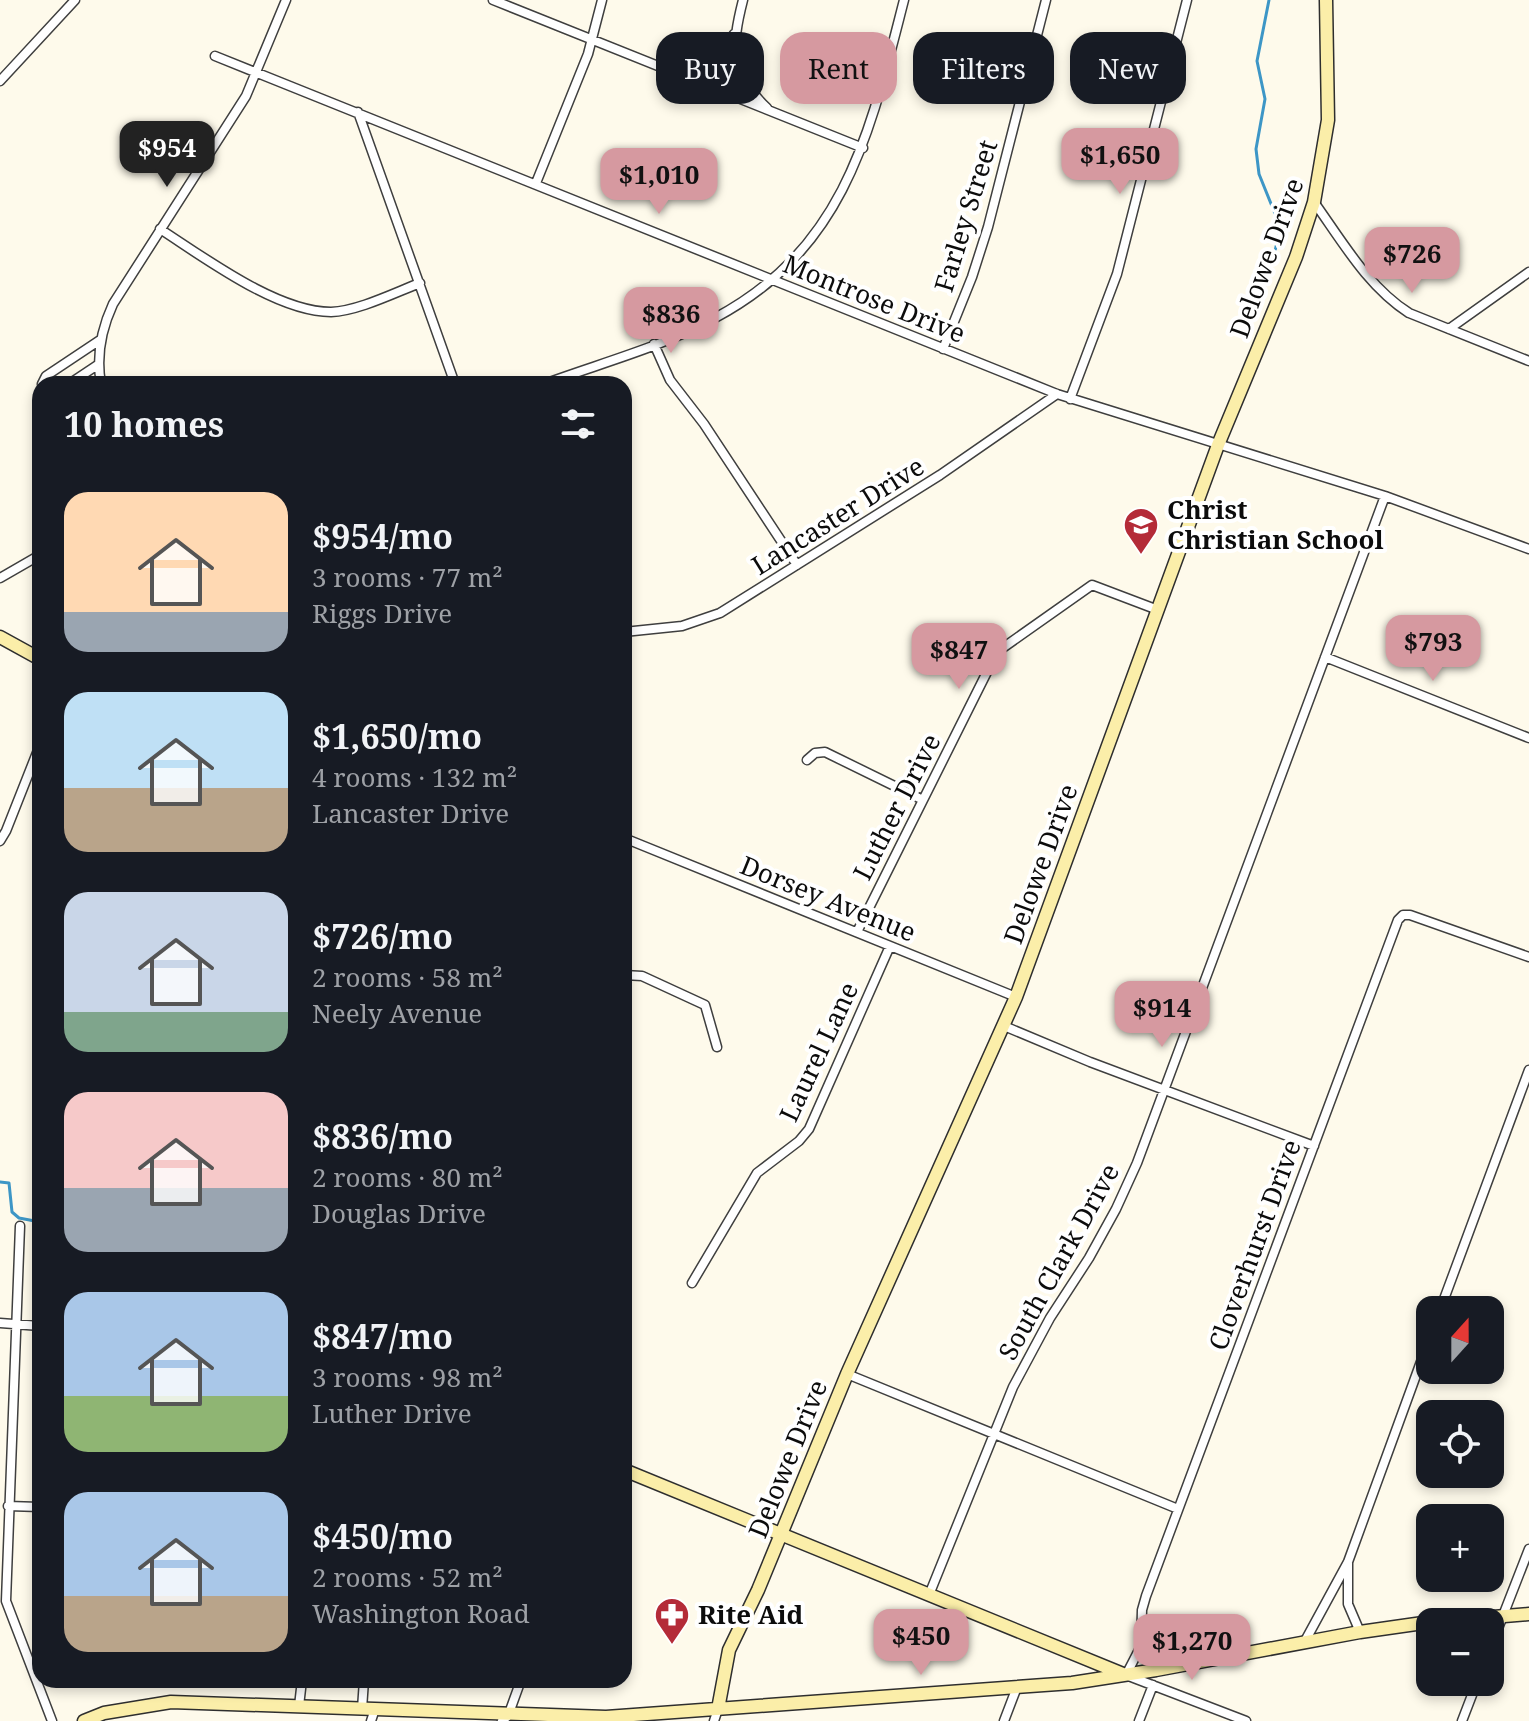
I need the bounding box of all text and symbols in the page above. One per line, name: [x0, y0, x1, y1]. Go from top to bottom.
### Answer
chip: Buy: [656, 32, 764, 104]
chip: Rent: [780, 32, 897, 104]
chip: Filters: [913, 32, 1054, 104]
chip: New: [1070, 32, 1186, 104]
pin: $954: [120, 121, 214, 189]
pin: $1,650: [1055, 128, 1185, 196]
text: $954: [138, 129, 196, 165]
street label: Farley Street: [925, 135, 1005, 296]
text: $1,650: [1079, 136, 1161, 172]
pin: $1,010: [594, 148, 724, 216]
text: $1,010: [618, 156, 700, 192]
street label: Delowe Drive: [1221, 173, 1312, 342]
pin: $726: [1365, 227, 1459, 295]
text: $726: [1383, 235, 1441, 271]
street label: Montrose Drive: [778, 245, 971, 351]
pin: $836: [624, 287, 718, 355]
text: $836: [642, 295, 700, 331]
text: 10 homes: [64, 401, 224, 447]
icon: filters: [556, 402, 600, 446]
street label: Lancaster Drive: [744, 448, 931, 583]
place label: Christ Christian School: [1167, 491, 1384, 557]
school or university icon: Christ Christian School: [1122, 506, 1160, 556]
text: $954/mo: [312, 513, 453, 559]
icon: home: [128, 524, 224, 620]
text: 3 rooms · 77 m²: [312, 559, 503, 595]
text: Riggs Drive: [312, 595, 452, 631]
pin: $793: [1386, 615, 1480, 683]
pin: $847: [912, 623, 1006, 691]
text: $793: [1404, 623, 1462, 659]
text: $847: [930, 631, 988, 667]
text: $1,650/mo: [312, 713, 482, 759]
icon: home: [128, 724, 224, 820]
street label: Luther Drive: [844, 727, 948, 886]
text: 4 rooms · 132 m²: [312, 759, 517, 795]
street label: Delowe Drive: [995, 779, 1086, 948]
text: Lancaster Drive: [312, 795, 509, 831]
street label: Dorsey Avenue: [735, 847, 921, 950]
text: $726/mo: [312, 913, 453, 959]
icon: home: [128, 924, 224, 1020]
text: 2 rooms · 58 m²: [312, 959, 503, 995]
street label: Laurel Lane: [770, 976, 866, 1127]
pin: $914: [1115, 981, 1209, 1049]
text: $914: [1133, 989, 1191, 1025]
text: Neely Avenue: [312, 995, 482, 1031]
text: $836/mo: [312, 1113, 453, 1159]
icon: home: [128, 1124, 224, 1220]
street label: Cloverhurst Drive: [1199, 1134, 1309, 1355]
street label: South Clark Drive: [989, 1157, 1127, 1366]
text: 2 rooms · 80 m²: [312, 1159, 503, 1195]
text: Douglas Drive: [312, 1195, 486, 1231]
north arrow: [1416, 1296, 1504, 1384]
map controls: [1416, 1296, 1504, 1696]
text: $847/mo: [312, 1313, 453, 1359]
icon: home: [128, 1324, 224, 1420]
text: 3 rooms · 98 m²: [312, 1359, 503, 1395]
street label: Delowe Drive: [739, 1374, 835, 1543]
text: Luther Drive: [312, 1395, 472, 1431]
button: locate: [1416, 1400, 1504, 1488]
button: +: [1416, 1504, 1504, 1592]
text: $450/mo: [312, 1513, 453, 1559]
icon: home: [128, 1524, 224, 1620]
text: 2 rooms · 52 m²: [312, 1559, 503, 1595]
text: Washington Road: [312, 1595, 530, 1631]
pharmacy icon: Rite Aid: [653, 1596, 691, 1646]
place label: Rite Aid: [698, 1596, 804, 1632]
button: −: [1416, 1608, 1504, 1696]
pin: $450: [874, 1609, 968, 1677]
pin: $1,270: [1127, 1614, 1257, 1682]
text: $450: [892, 1617, 950, 1653]
text: $1,270: [1151, 1622, 1233, 1658]

